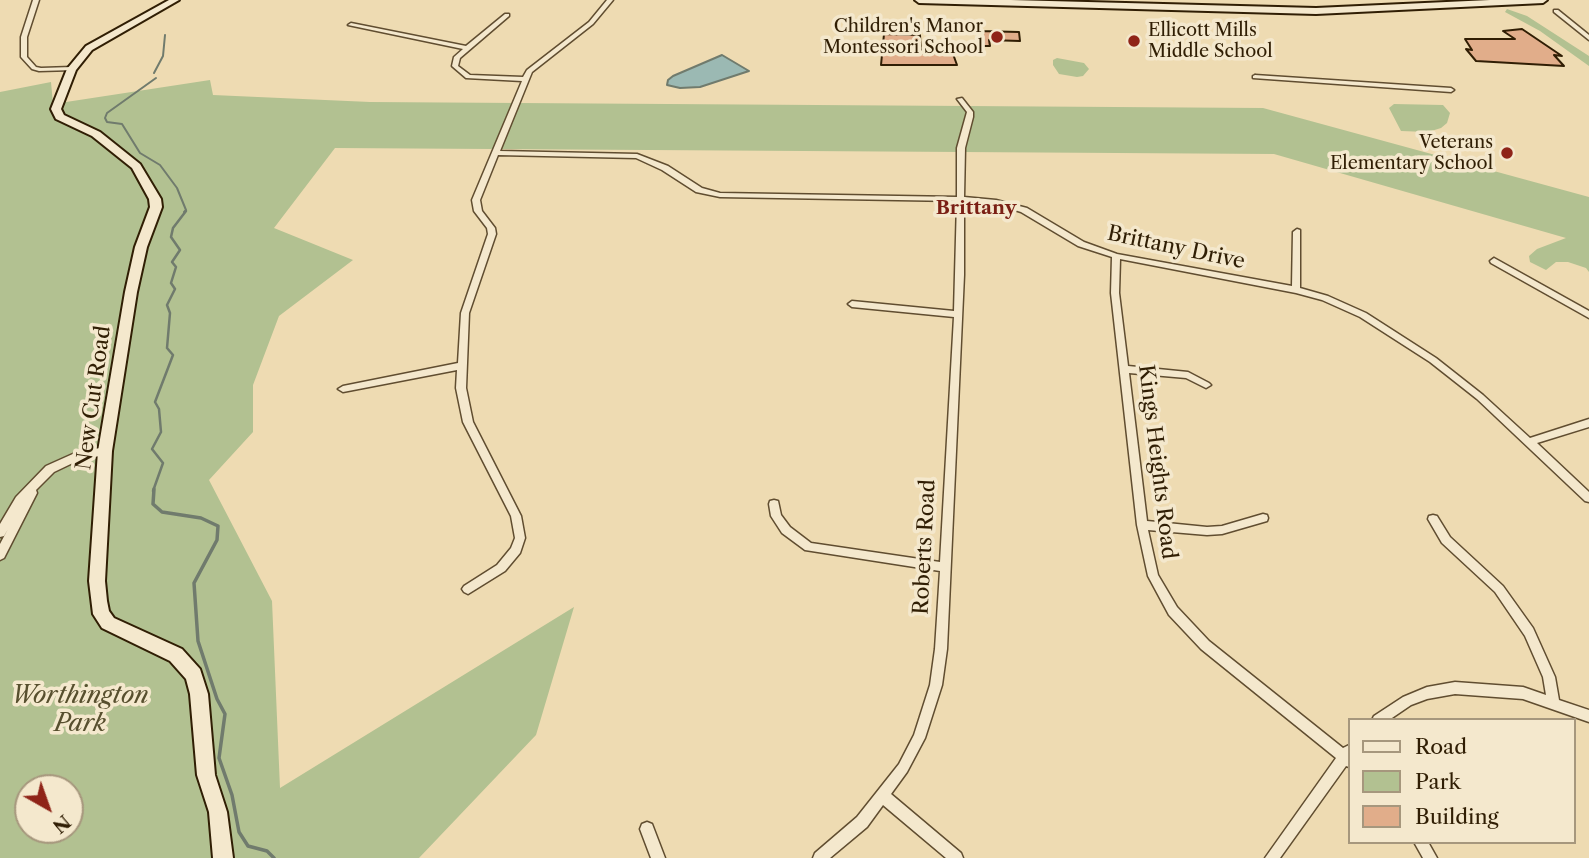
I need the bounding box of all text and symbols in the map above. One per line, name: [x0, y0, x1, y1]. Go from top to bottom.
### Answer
place label: Children's Manor Montessori School: [823, 16, 983, 58]
place label: Ellicott Mills Middle School: [1148, 20, 1273, 62]
marker: Children's Manor Montessori School: [989, 29, 1005, 45]
marker: Ellicott Mills Middle School: [1126, 33, 1142, 49]
place label: Veterans Elementary School: [1330, 132, 1493, 174]
marker: Veterans Elementary School: [1499, 145, 1515, 161]
district label: Brittany: [936, 198, 1016, 220]
street label: Brittany Drive: [1105, 221, 1247, 275]
street label: New Cut Road: [71, 324, 117, 472]
street label: Kings Heights Road: [1133, 363, 1181, 561]
street label: Roberts Road: [909, 479, 941, 615]
park label: Worthington Park: [11, 682, 149, 738]
legend: [1348, 718, 1575, 844]
text: Road: [1415, 734, 1467, 759]
text: Park: [1415, 769, 1461, 794]
north arrow: [14, 774, 84, 844]
text: Building: [1415, 804, 1499, 829]
text: N: [48, 810, 75, 838]

